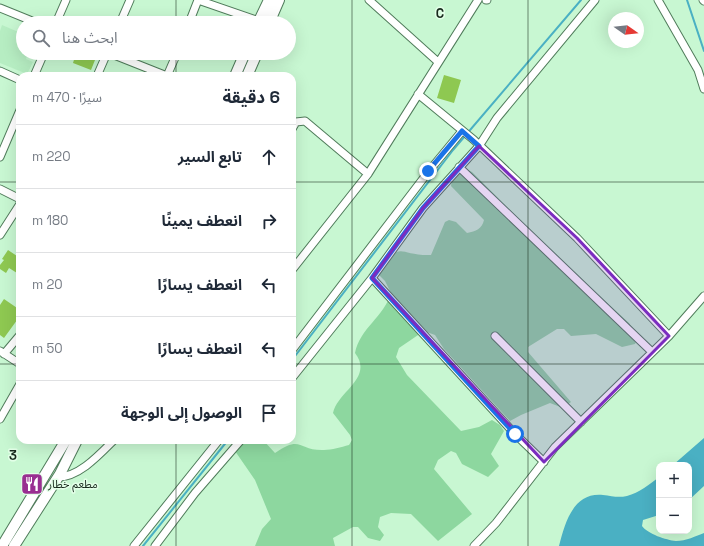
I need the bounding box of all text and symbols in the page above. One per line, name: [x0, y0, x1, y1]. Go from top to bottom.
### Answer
text: C: [436, 5, 444, 22]
north arrow: [608, 12, 644, 48]
search box: [16, 16, 296, 60]
icon: search: [30, 27, 52, 49]
text: ابحث هنا: [62, 28, 118, 47]
text: 6 دقيقة: [222, 86, 280, 108]
text: سيرًا · 470 m: [32, 89, 102, 106]
icon: ahead: [258, 146, 280, 168]
text: تابع السير: [178, 147, 242, 166]
text: 220 m: [32, 148, 71, 165]
route end: [419, 162, 437, 180]
icon: right: [258, 210, 280, 232]
text: انعطف يمينًا: [161, 211, 242, 230]
text: 180 m: [32, 212, 68, 229]
icon: left: [258, 274, 280, 296]
text: انعطف يسارًا: [158, 275, 242, 294]
text: 20 m: [32, 276, 63, 293]
icon: left: [258, 338, 280, 360]
text: انعطف يسارًا: [158, 339, 242, 358]
text: 50 m: [32, 340, 63, 357]
icon: arrive: [258, 402, 280, 424]
text: الوصول إلى الوجهة: [121, 403, 242, 422]
route start: [506, 425, 524, 443]
text: 3: [9, 447, 17, 464]
map controls: [656, 462, 692, 534]
button: +: [656, 462, 692, 498]
restaurant icon: مطعم خطار: [19, 471, 45, 497]
place label: مطعم خطار: [47, 477, 98, 493]
button: −: [656, 498, 692, 534]

